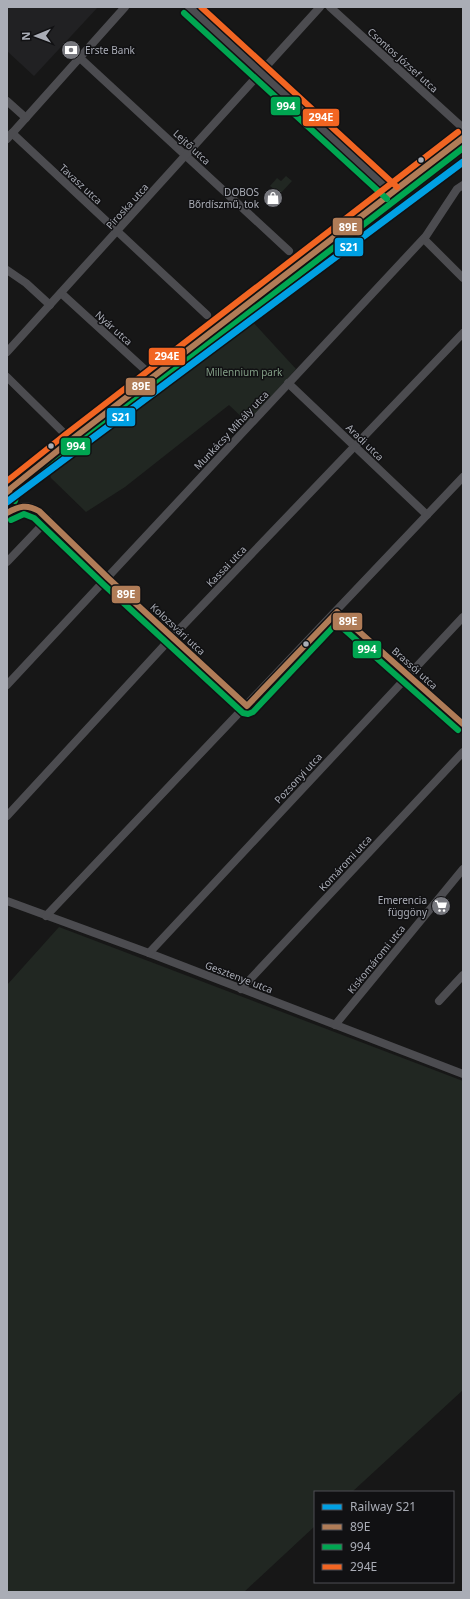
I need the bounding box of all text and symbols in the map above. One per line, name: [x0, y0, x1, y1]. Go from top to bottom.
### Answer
north arrow: [16, 16, 56, 56]
street label: Csontos József utca: [365, 25, 441, 95]
text: N: [18, 32, 33, 41]
bank icon: Erste Bank: [60, 39, 82, 61]
place label: Erste Bank: [85, 43, 136, 57]
line badge: 994: [270, 96, 301, 116]
text: 994: [277, 98, 296, 113]
line badge: 294E: [302, 108, 340, 127]
text: 294E: [308, 109, 334, 124]
street label: Lejtő utca: [170, 126, 214, 168]
unlabelled marker: [416, 155, 426, 165]
street label: Tavasz utca: [57, 161, 105, 207]
street label: Piroska utca: [103, 180, 151, 232]
place label: DOBOS Bőrdíszmű, tok: [188, 185, 260, 211]
shop icon: DOBOS Bőrdíszmű, tok: [262, 187, 284, 209]
line badge: 89E: [332, 217, 363, 236]
text: 89E: [339, 219, 357, 234]
line badge: S21: [334, 237, 364, 257]
text: S21: [340, 239, 358, 254]
street label: Nyár utca: [93, 308, 135, 348]
line badge: 294E: [148, 347, 186, 366]
text: 294E: [154, 348, 180, 363]
park label: Millennium park: [206, 365, 283, 379]
line badge: 89E: [125, 377, 156, 396]
text: 89E: [132, 378, 150, 393]
street label: Munkácsy Mihály utca: [191, 387, 271, 473]
line badge: S21: [106, 407, 136, 427]
text: S21: [112, 409, 130, 424]
street label: Aradi utca: [343, 420, 387, 464]
line badge: 994: [60, 437, 91, 456]
text: 994: [67, 438, 86, 453]
unlabelled marker: [46, 441, 56, 451]
street label: Kassai utca: [203, 542, 249, 590]
line badge: 89E: [111, 585, 141, 604]
text: 89E: [117, 586, 135, 601]
street label: Kolozsvári utca: [147, 600, 209, 658]
line badge: 89E: [332, 612, 363, 631]
text: 89E: [339, 613, 357, 628]
unlabelled marker: [301, 639, 311, 649]
line badge: 994: [352, 640, 382, 659]
text: 994: [358, 641, 377, 656]
street label: Brassói utca: [389, 644, 441, 692]
street label: Pozsonyi utca: [271, 750, 325, 806]
street label: Komáromi utca: [315, 832, 375, 894]
place label: Emerencia függöny: [378, 893, 428, 919]
supermarket icon: Emerencia függöny: [430, 895, 452, 917]
street label: Kiskomáromi utca: [344, 922, 408, 996]
street label: Gesztenye utca: [203, 958, 275, 996]
legend: [314, 1491, 454, 1583]
text: Railway S21: [350, 1498, 416, 1515]
text: 89E: [350, 1518, 370, 1535]
text: 994: [350, 1538, 371, 1555]
text: 294E: [350, 1558, 377, 1575]

